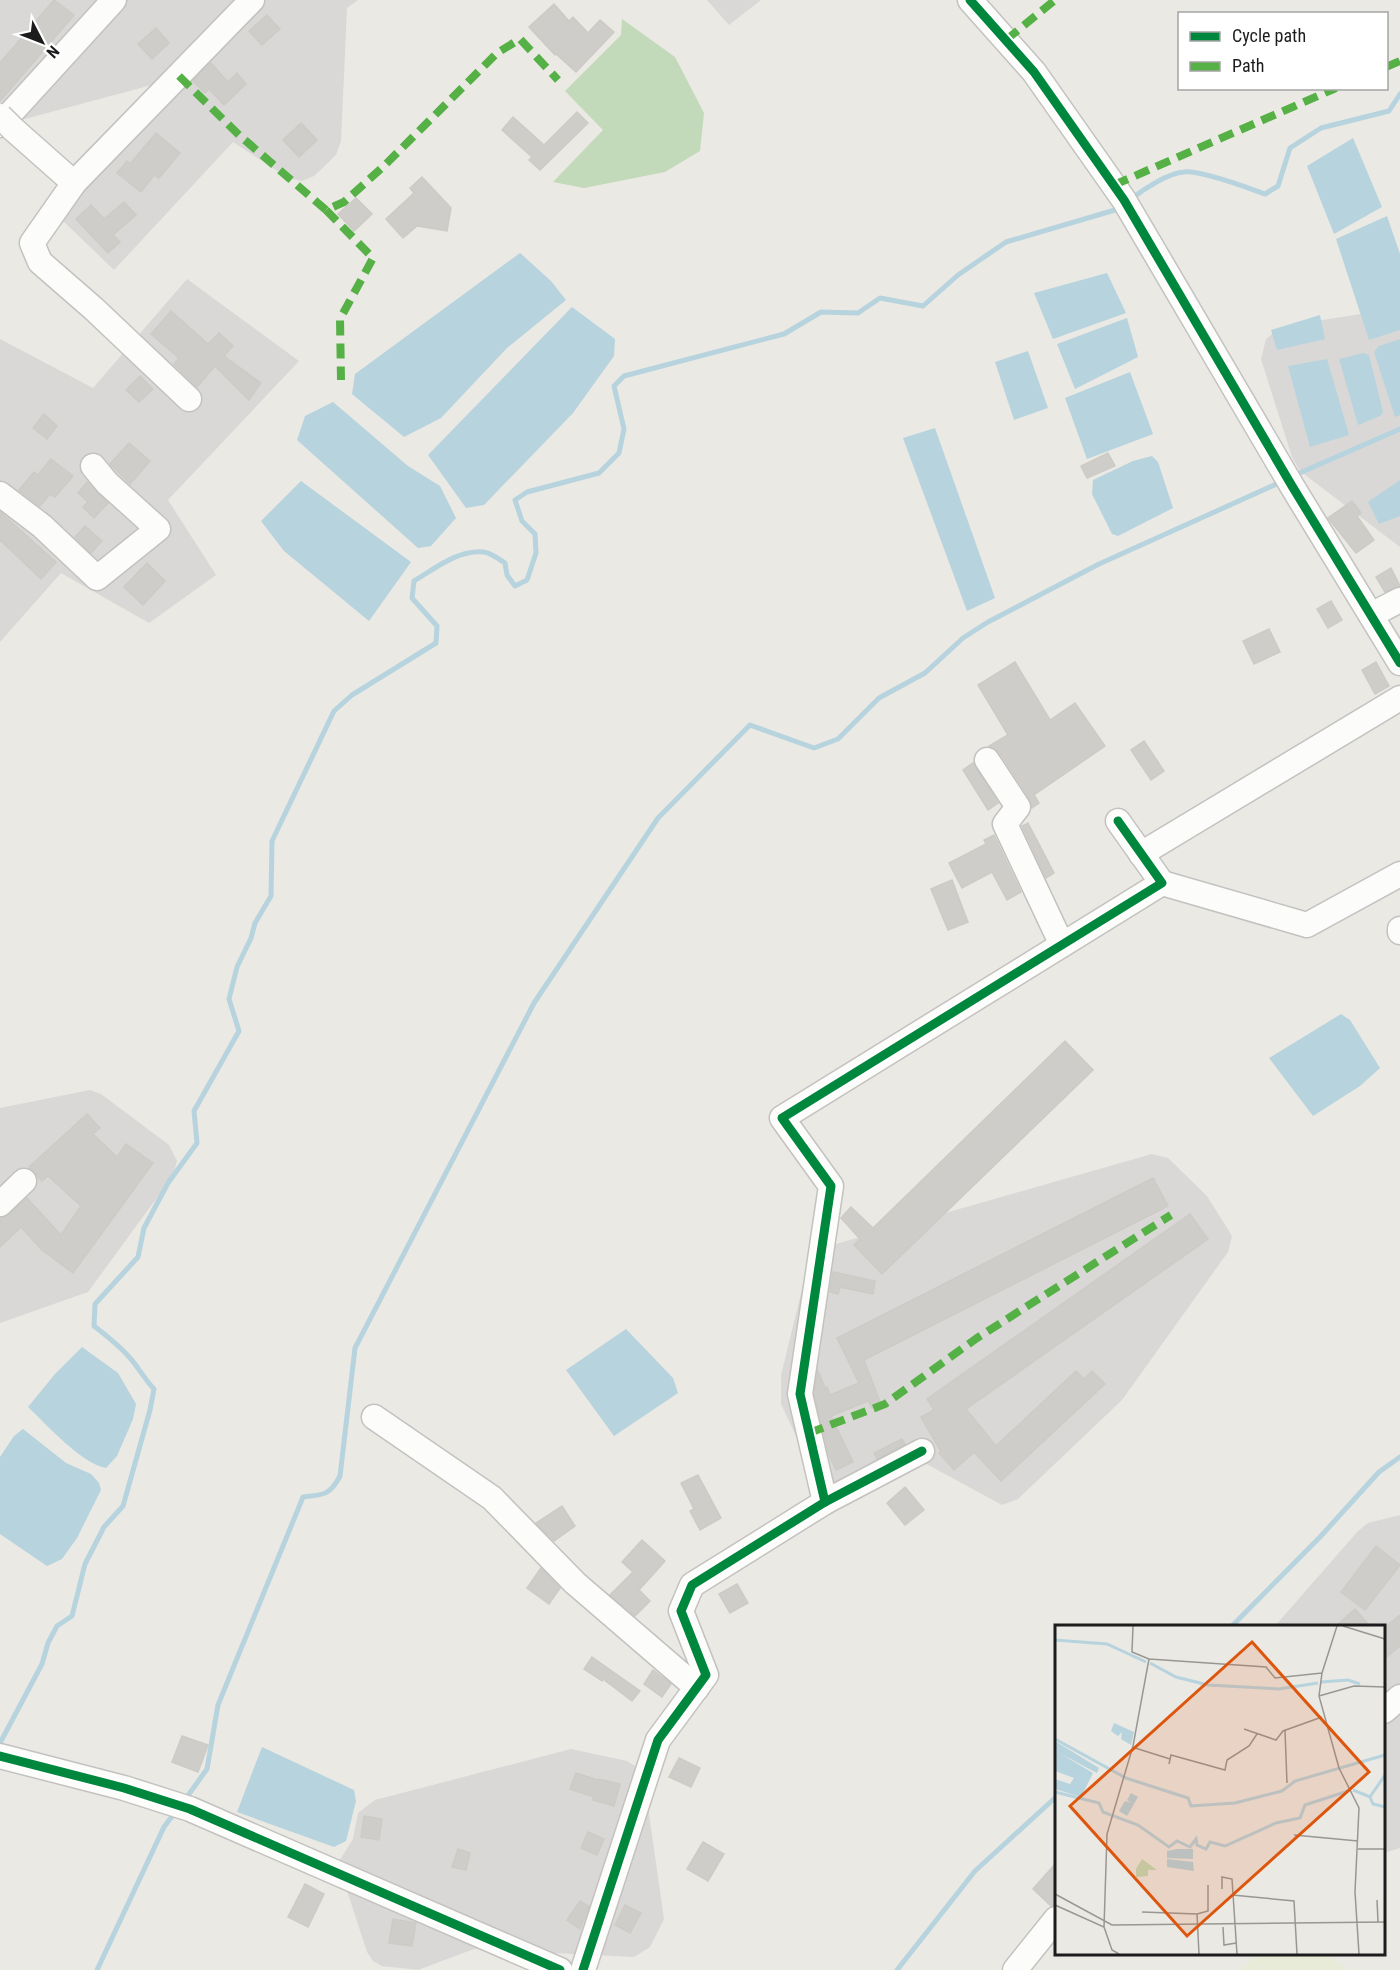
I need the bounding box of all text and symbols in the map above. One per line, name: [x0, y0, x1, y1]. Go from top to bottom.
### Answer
north arrow: [12, 12, 72, 72]
legend: [1178, 12, 1388, 90]
text: Cycle path: [1232, 25, 1306, 46]
text: N: [42, 42, 63, 62]
text: Path: [1232, 55, 1265, 76]
inset map: [1055, 1625, 1385, 1955]

